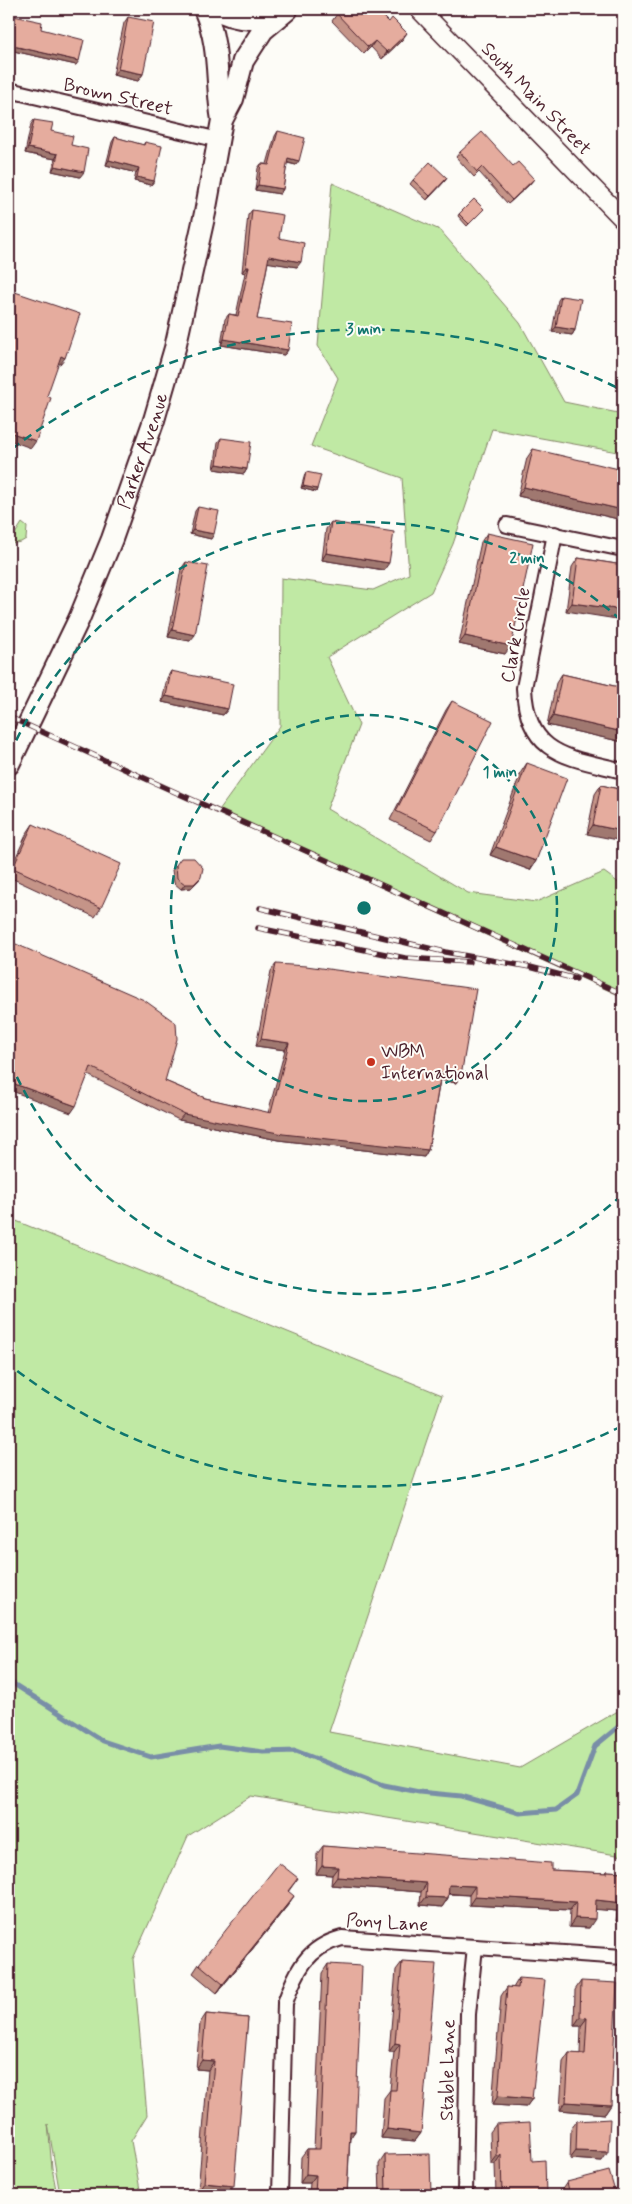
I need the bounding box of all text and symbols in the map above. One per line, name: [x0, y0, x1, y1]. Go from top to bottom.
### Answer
street label: South Main Street: [475, 37, 597, 161]
street label: Brown Street: [61, 72, 175, 122]
text: 3 min: [347, 320, 381, 340]
street label: Parker Avenue: [111, 390, 174, 512]
text: 2 min: [509, 549, 545, 569]
street label: Clark Circle: [495, 585, 537, 685]
text: 1 min: [483, 763, 517, 783]
centre of rings: [355, 899, 373, 917]
place label: WBM International: [381, 1039, 489, 1086]
marker: WBM International: [365, 1056, 377, 1068]
street label: Pony Lane: [345, 1908, 429, 1938]
street label: Stable Lane: [435, 2019, 461, 2121]

